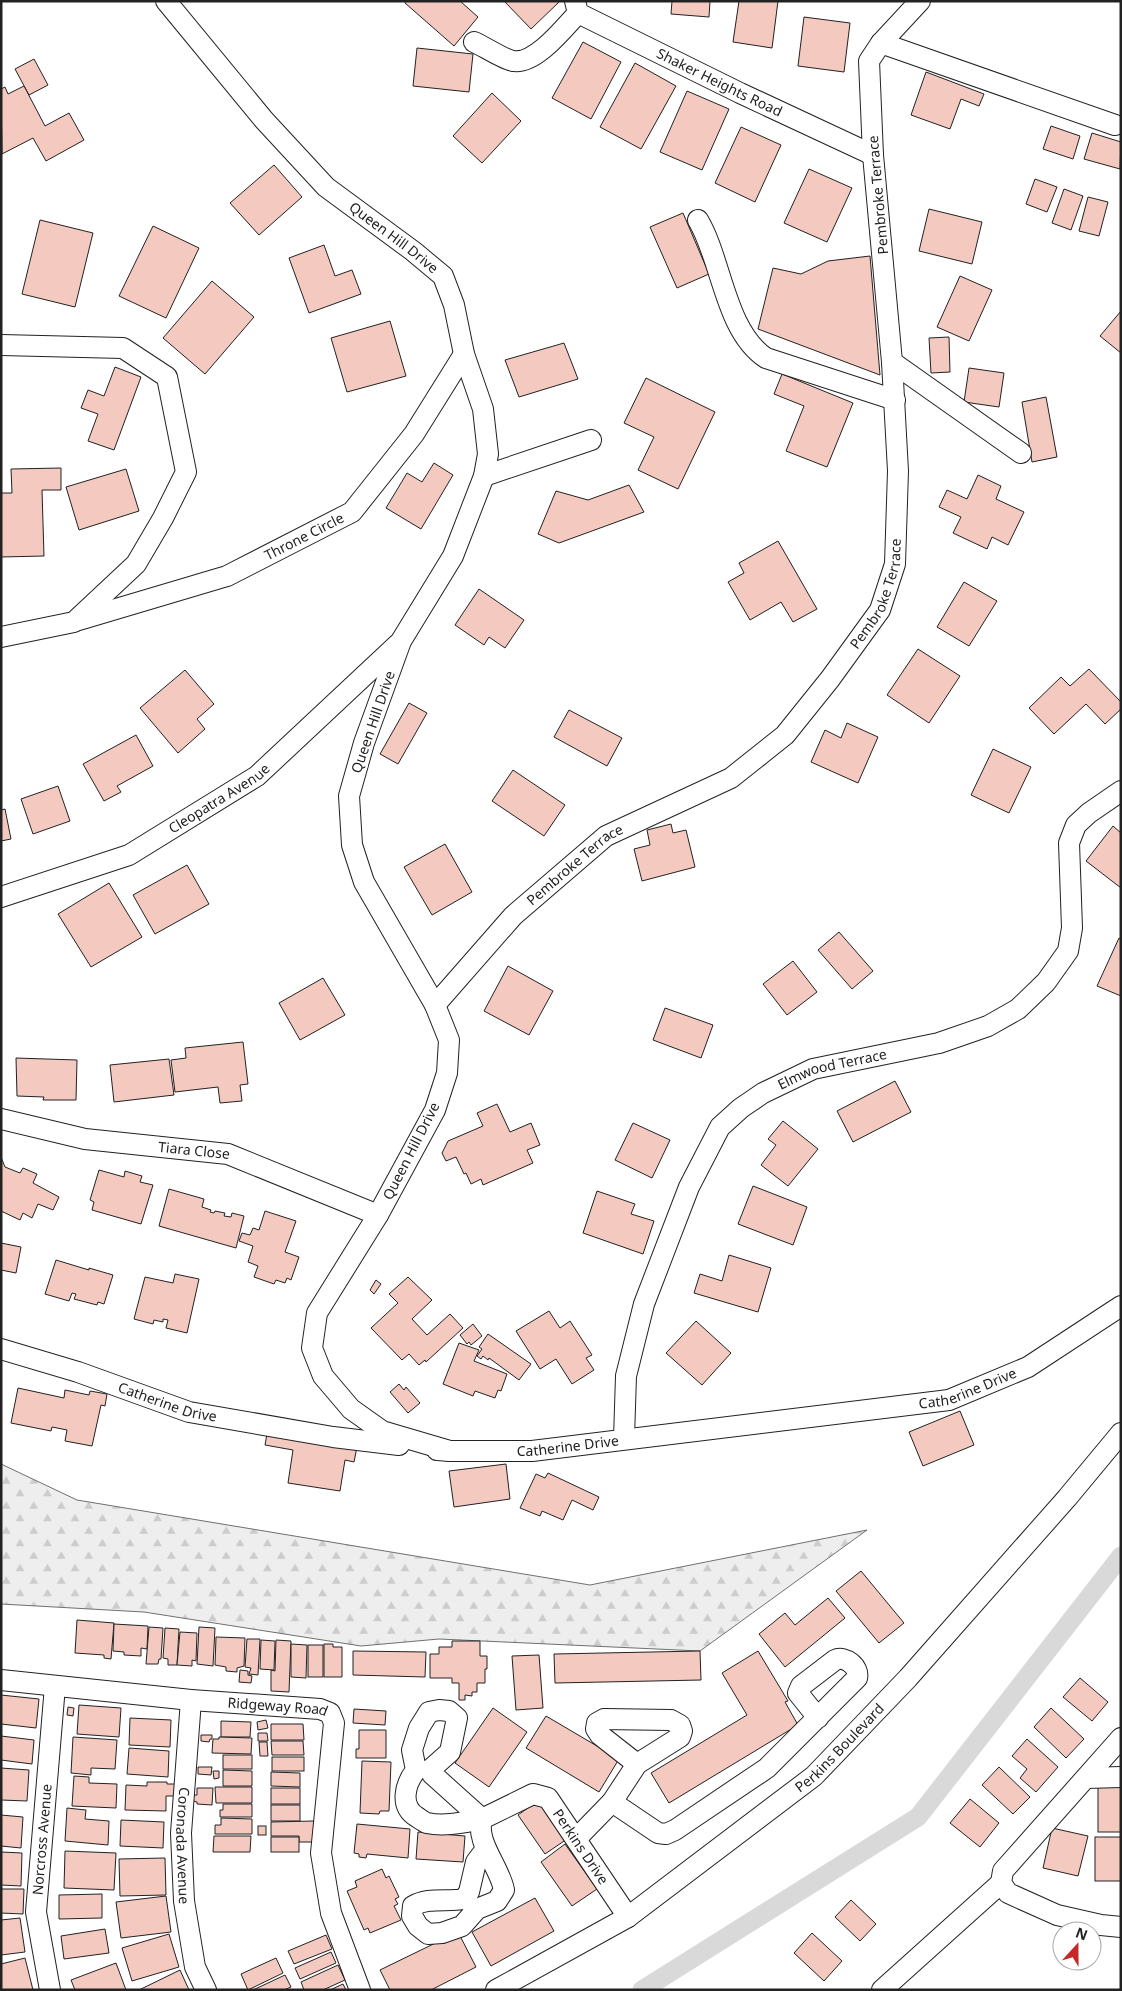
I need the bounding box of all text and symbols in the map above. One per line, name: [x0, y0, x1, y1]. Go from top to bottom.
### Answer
street label: Shaker Heights Road: [654, 43, 786, 120]
street label: Pembroke Terrace: [863, 135, 892, 255]
street label: Queen Hill Drive: [346, 197, 443, 277]
street label: Throne Circle: [261, 508, 347, 564]
street label: Pembroke Terrace: [845, 538, 905, 652]
street label: Queen Hill Drive: [346, 668, 399, 776]
street label: Cleopatra Avenue: [165, 759, 274, 837]
street label: Pembroke Terrace: [522, 819, 626, 909]
street label: Elmwood Terrace: [774, 1044, 888, 1094]
street label: Queen Hill Drive: [378, 1099, 443, 1203]
street label: Tiara Close: [157, 1137, 231, 1163]
street label: Catherine Drive: [918, 1363, 1019, 1413]
street label: Catherine Drive: [116, 1377, 218, 1426]
street label: Catherine Drive: [517, 1430, 620, 1460]
street label: Ridgeway Road: [227, 1693, 331, 1720]
street label: Perkins Boulevard: [791, 1699, 888, 1796]
street label: Norcross Avenue: [27, 1783, 56, 1896]
street label: Coronada Avenue: [172, 1786, 194, 1905]
street label: Perkins Drive: [549, 1805, 613, 1888]
north arrow: [1052, 1921, 1102, 1971]
text: N: [1073, 1922, 1091, 1944]

